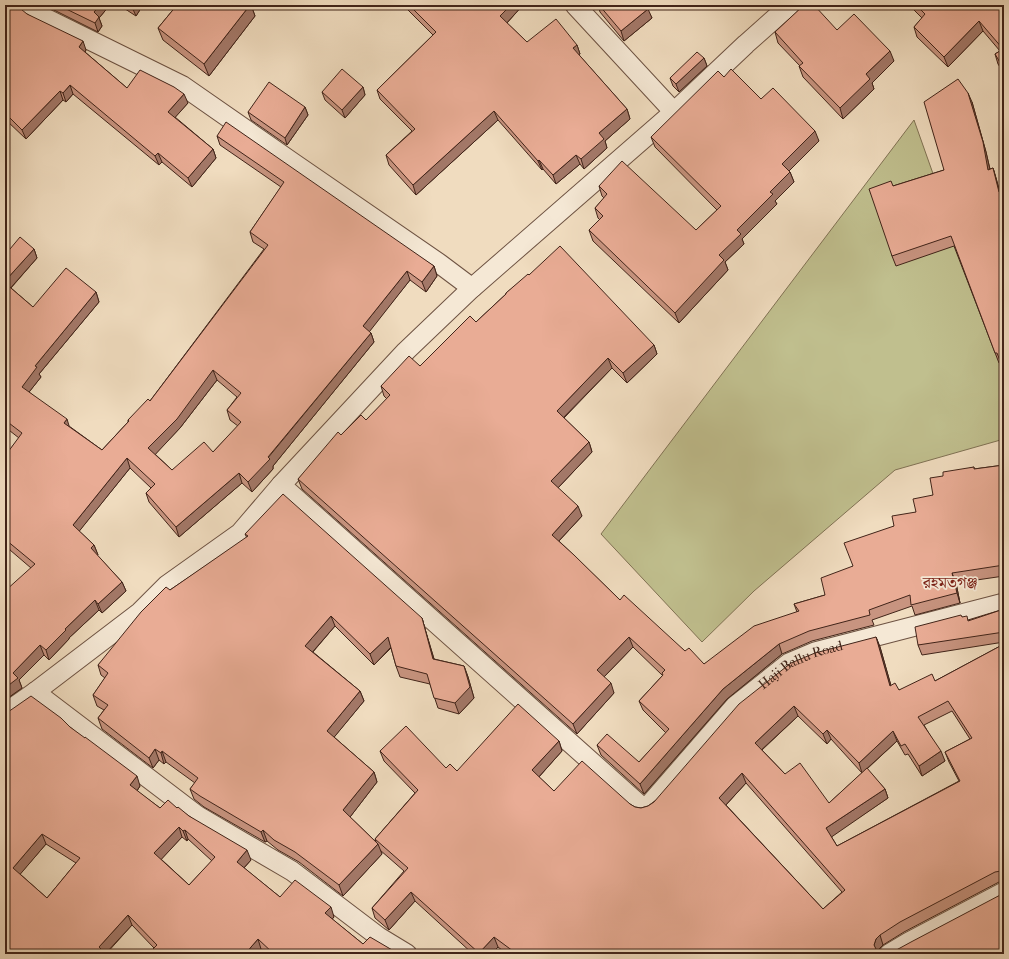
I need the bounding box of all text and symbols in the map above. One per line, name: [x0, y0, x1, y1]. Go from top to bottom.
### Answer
district label: রহমতগঞ্জ: [922, 573, 977, 592]
street label: Haji Ballu Road: [755, 637, 845, 693]

